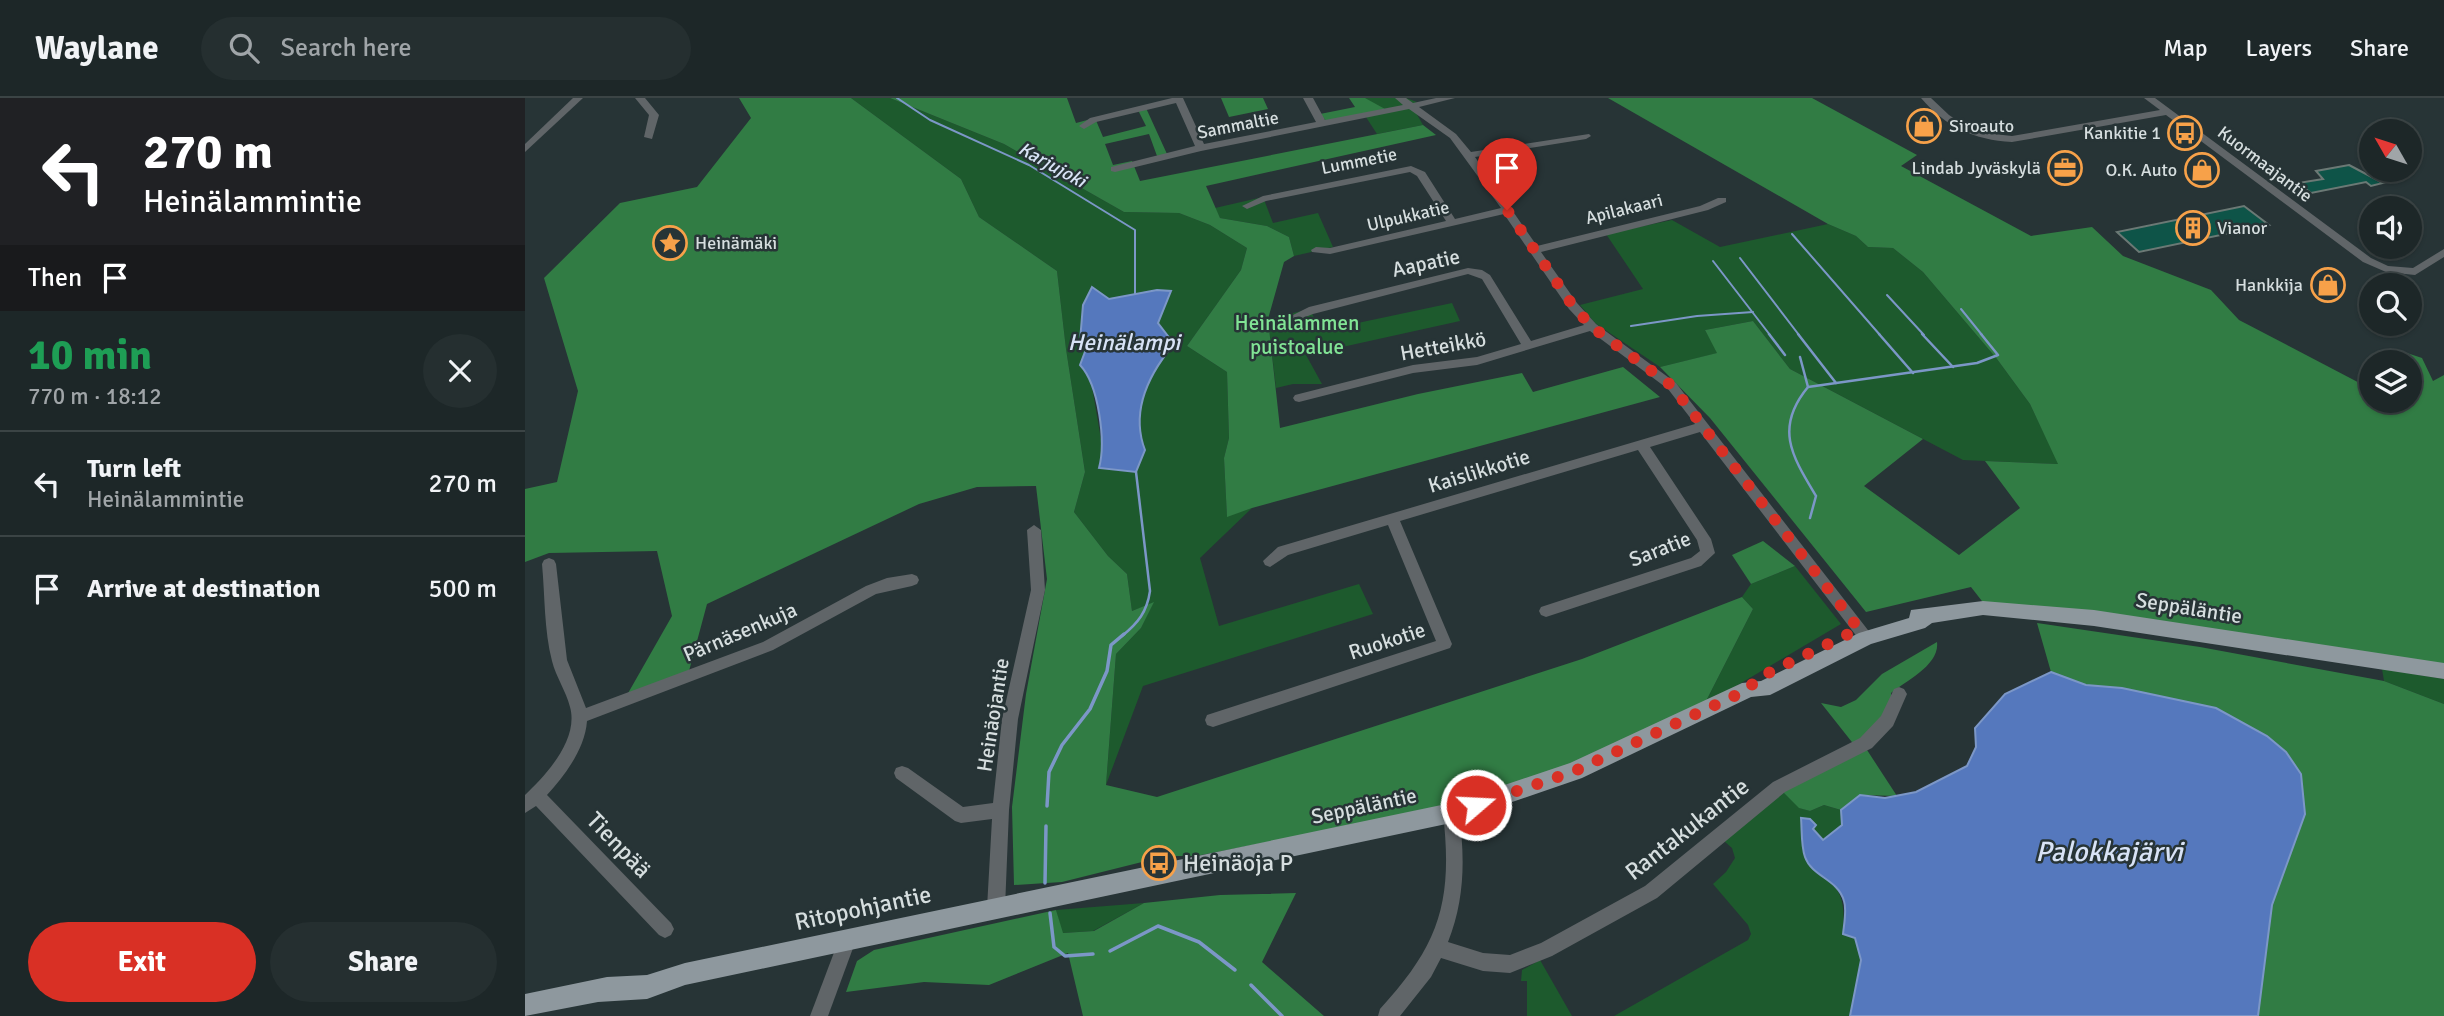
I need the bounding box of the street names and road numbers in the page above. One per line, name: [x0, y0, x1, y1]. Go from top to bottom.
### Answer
street label: Sammaltie: [1196, 106, 1280, 144]
street label: Kuormaajantie: [2213, 121, 2317, 207]
street label: Lummetie: [1319, 143, 1399, 179]
street label: Apilakaari: [1583, 189, 1665, 229]
street label: Ulpukkatie: [1365, 196, 1451, 236]
street label: Aapatie: [1390, 243, 1462, 283]
street label: Hetteikkö: [1398, 326, 1488, 366]
street label: Kaislikkotie: [1425, 443, 1533, 499]
street label: Saratie: [1625, 525, 1695, 573]
street label: Seppäläntie: [2134, 587, 2244, 629]
street label: Pärnäsenkuja: [679, 596, 801, 668]
street label: Ruokotie: [1345, 616, 1429, 666]
street label: Heinäojantie: [971, 656, 1015, 774]
street label: Rantakukantie: [1619, 771, 1755, 887]
street label: Seppäläntie: [1309, 782, 1419, 830]
street label: Tienpää: [580, 806, 658, 884]
street label: Ritopohjantie: [792, 879, 934, 937]

